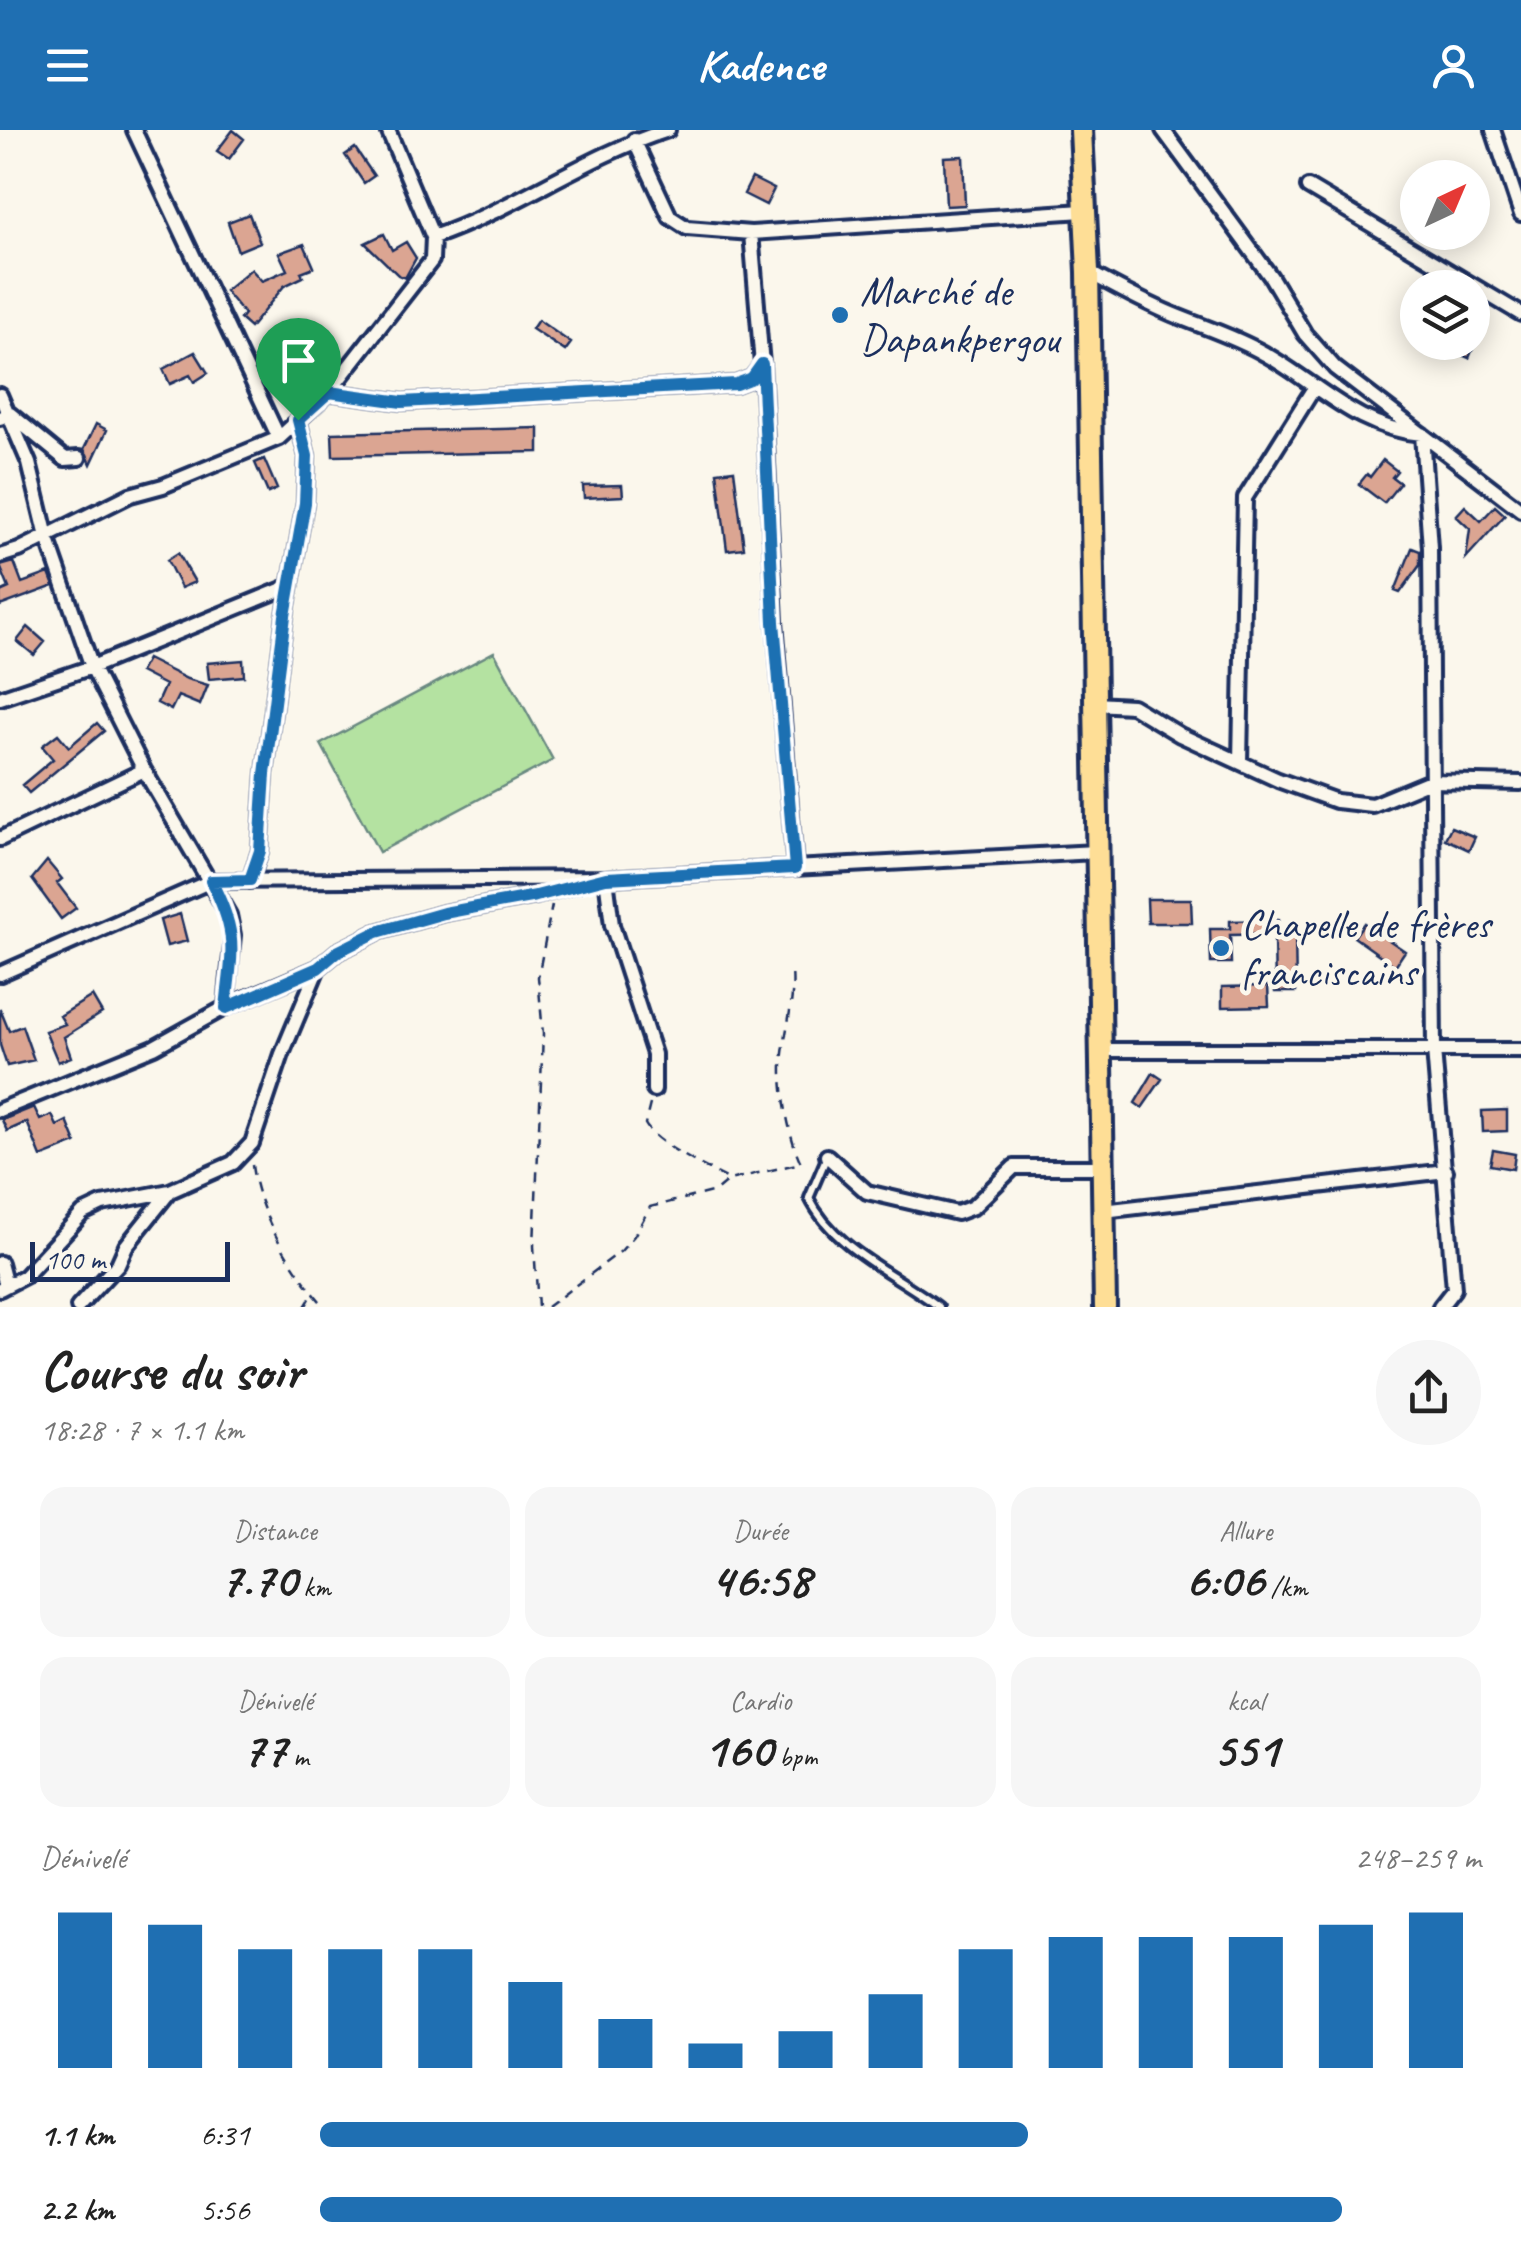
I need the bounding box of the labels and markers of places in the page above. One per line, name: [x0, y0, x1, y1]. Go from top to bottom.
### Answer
place label: Marché de Dapankpergou: [860, 265, 1062, 366]
marker: Marché de Dapankpergou: [829, 304, 851, 326]
pin: [256, 318, 341, 421]
place label: Chapelle de frères franciscains: [1241, 898, 1494, 999]
marker: Chapelle de frères franciscains: [1210, 937, 1232, 959]

